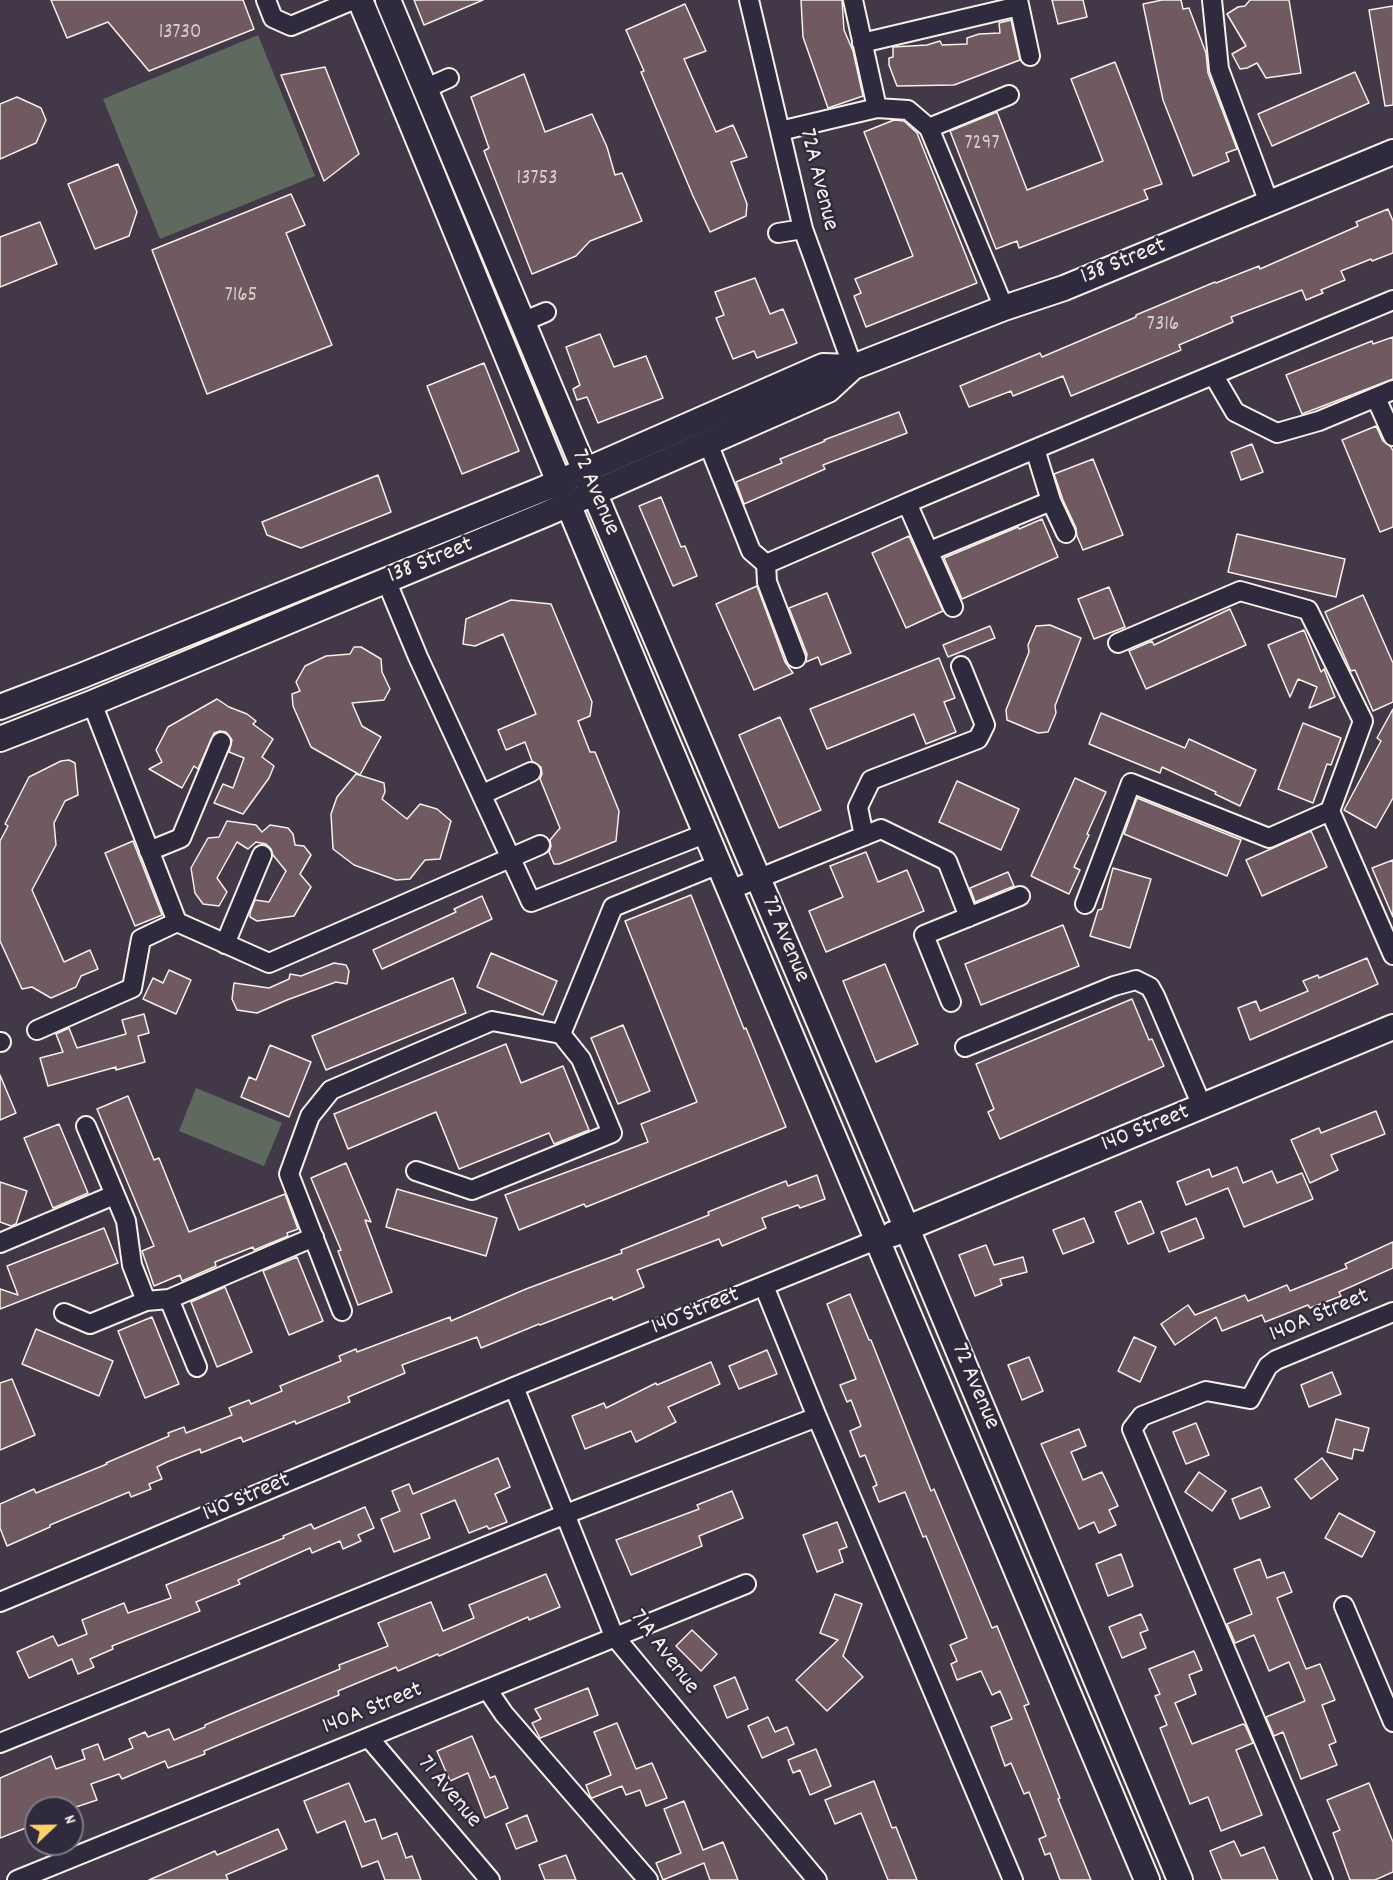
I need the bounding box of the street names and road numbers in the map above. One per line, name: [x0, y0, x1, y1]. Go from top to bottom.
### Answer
street label: 72A Avenue: [790, 126, 844, 234]
street label: 138 Street: [1077, 233, 1171, 293]
street label: 72 Avenue: [563, 446, 625, 540]
street label: 138 Street: [384, 532, 478, 592]
street label: 72 Avenue: [753, 893, 815, 987]
street label: 140 Street: [1098, 1099, 1194, 1161]
street label: 140 Street: [648, 1282, 744, 1344]
street label: 140A Street: [1266, 1283, 1374, 1351]
street label: 72 Avenue: [943, 1340, 1005, 1434]
street label: 140 Street: [199, 1468, 295, 1530]
street label: 71A Avenue: [622, 1605, 704, 1701]
street label: 140A Street: [319, 1677, 427, 1743]
street label: 71 Avenue: [409, 1751, 487, 1835]

